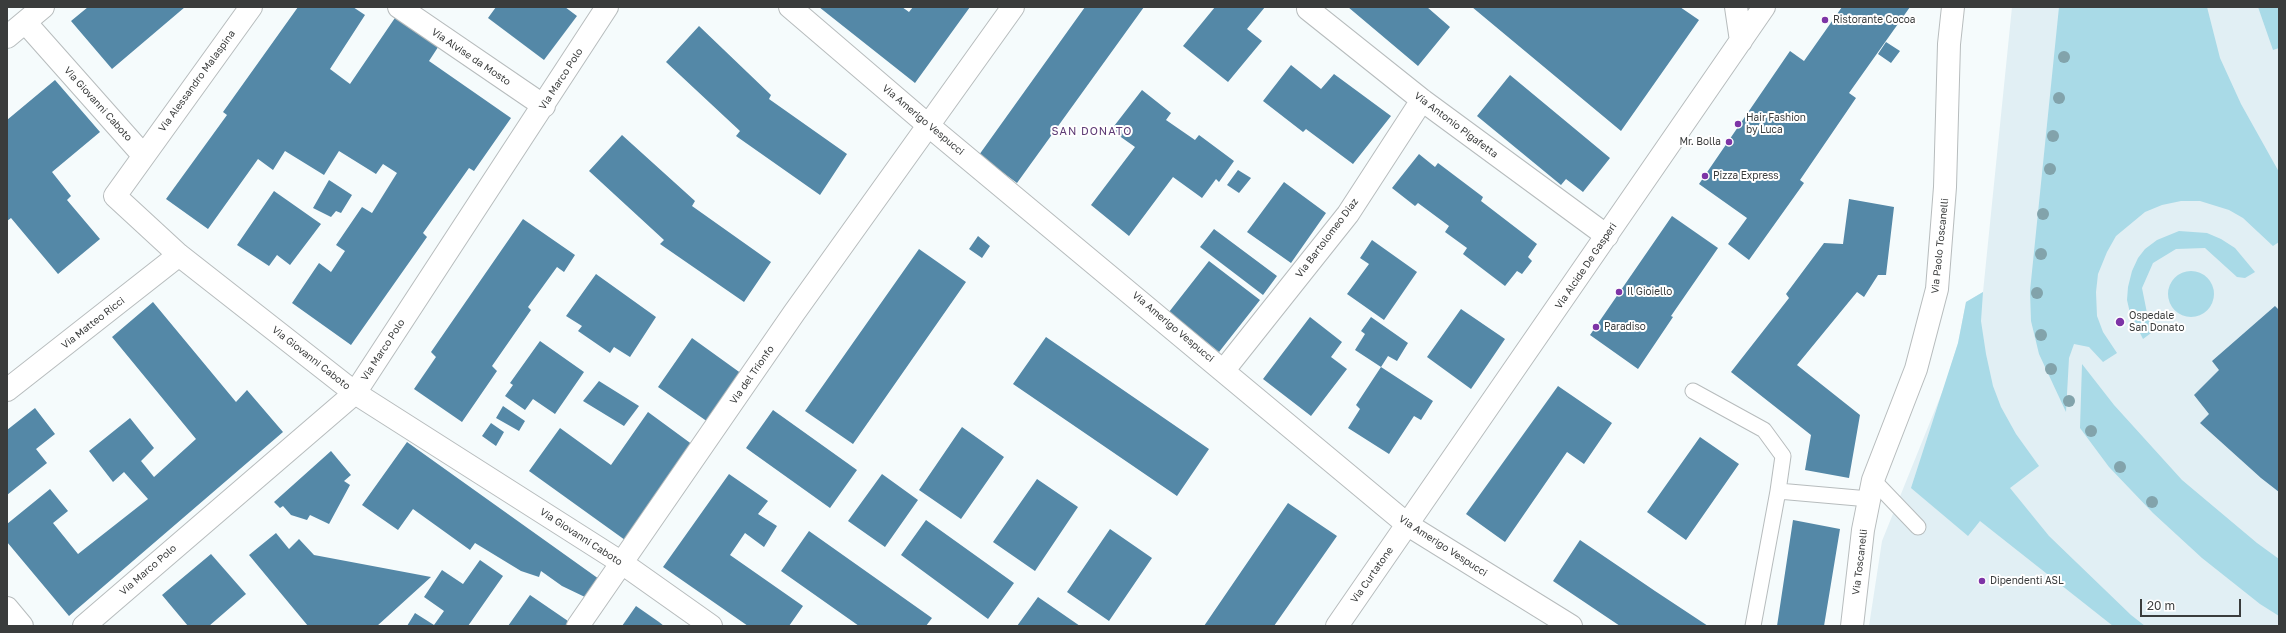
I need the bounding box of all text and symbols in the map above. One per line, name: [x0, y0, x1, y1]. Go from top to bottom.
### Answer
place label: Ristorante Cocoa: [1833, 14, 1915, 26]
marker: Ristorante Cocoa: [1820, 15, 1830, 25]
street label: Via Alvise da Mosto: [429, 26, 513, 88]
street label: Via Alessandro Malaspina: [156, 28, 238, 134]
street label: Via Marco Polo: [537, 46, 585, 112]
street label: Via Giovanni Caboto: [61, 64, 135, 144]
street label: Via Amerigo Vespucci: [880, 82, 966, 158]
street label: Via Antonio Pigafetta: [1412, 90, 1500, 160]
place label: Hair Fashion by Luca: [1746, 112, 1806, 136]
marker: Hair Fashion by Luca: [1733, 119, 1743, 129]
district label: SAN DONATO: [1052, 125, 1132, 139]
place label: Mr. Bolla: [1679, 136, 1721, 148]
marker: Mr. Bolla: [1724, 137, 1734, 147]
place label: Pizza Express: [1713, 170, 1779, 182]
marker: Pizza Express: [1700, 171, 1710, 181]
street label: Via Bartolomeo Diaz: [1293, 196, 1361, 280]
street label: Via Paolo Toscanelli: [1929, 198, 1951, 294]
street label: Via Alcide De Gasperi: [1553, 221, 1619, 311]
place label: Il Gioiello: [1627, 286, 1672, 298]
marker: Il Gioiello: [1614, 287, 1624, 297]
street label: Via Amerigo Vespucci: [1130, 289, 1216, 365]
street label: Via Matteo Ricci: [59, 295, 127, 351]
place label: Ospedale San Donato: [2129, 310, 2184, 334]
marker: Ospedale San Donato: [2114, 316, 2126, 328]
street label: Via Marco Polo: [359, 317, 407, 383]
place label: Paradiso: [1604, 321, 1646, 333]
marker: Paradiso: [1591, 322, 1601, 332]
street label: Via Giovanni Caboto: [269, 324, 353, 392]
street label: Via del Trionfo: [727, 343, 777, 407]
street label: Via Giovanni Caboto: [537, 506, 625, 568]
street label: Via Amerigo Vespucci: [1397, 513, 1489, 579]
street label: Via Toscanelli: [1850, 528, 1870, 596]
street label: Via Marco Polo: [117, 542, 179, 598]
street label: Via Curtatone: [1348, 545, 1396, 605]
place label: Dipendenti ASL: [1990, 575, 2064, 587]
marker: Dipendenti ASL: [1977, 576, 1987, 586]
scale bar: [2142, 591, 2243, 617]
text: 20 m: [2147, 598, 2175, 613]

